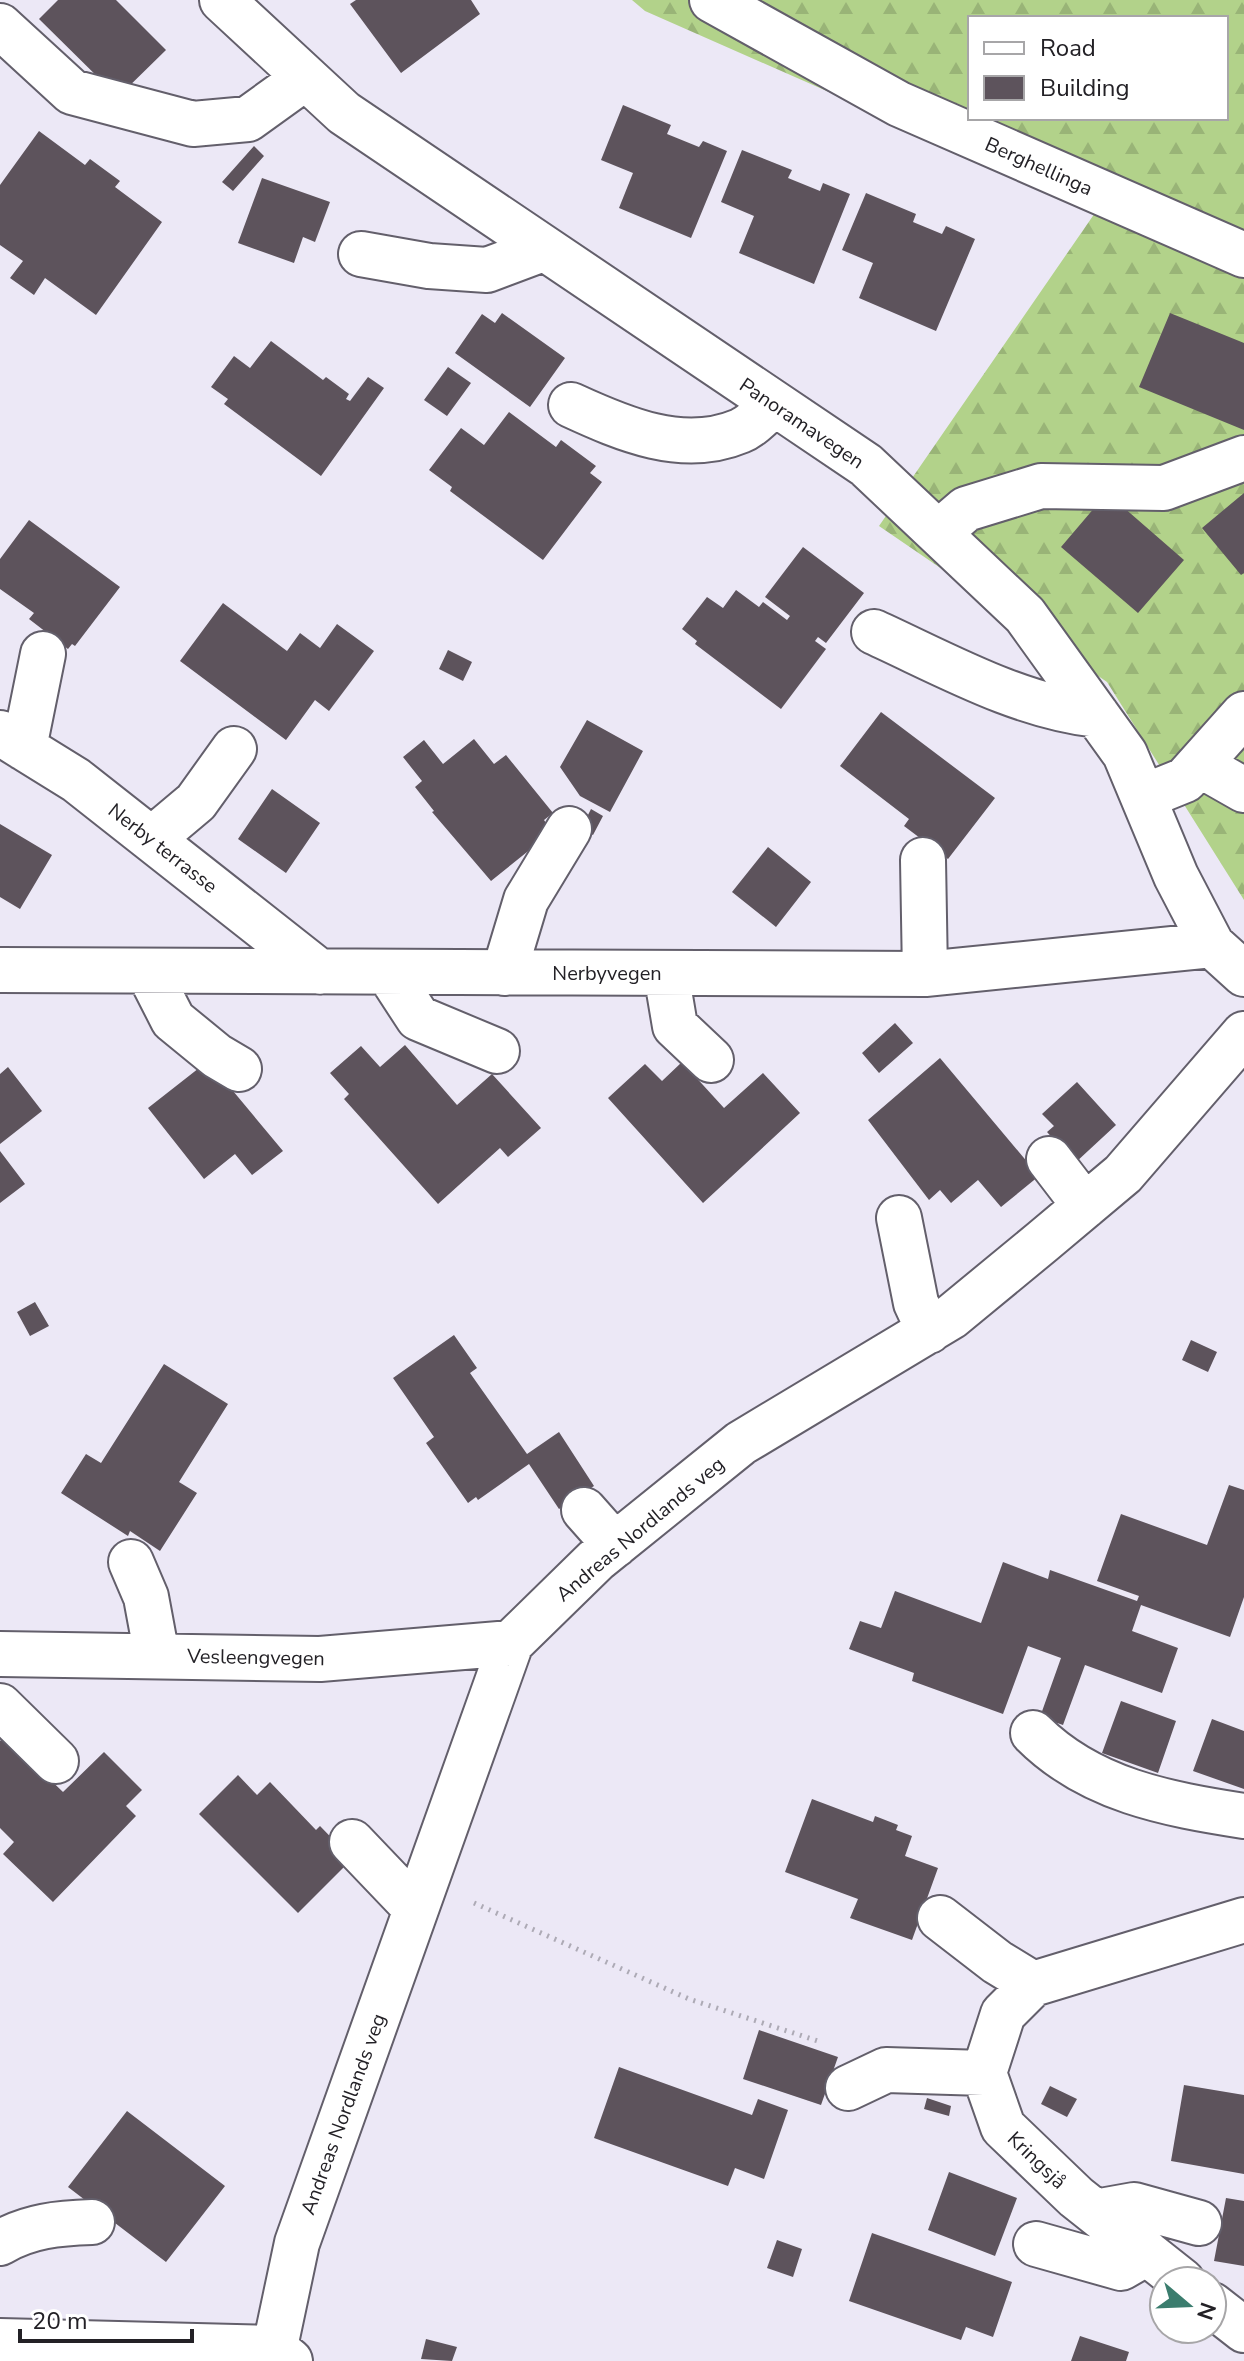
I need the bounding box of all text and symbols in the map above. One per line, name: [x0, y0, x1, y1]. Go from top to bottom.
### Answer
legend: [968, 16, 1228, 120]
text: Road: [1040, 32, 1096, 64]
text: Building: [1040, 72, 1130, 104]
street label: Berghellinga: [981, 131, 1097, 202]
street label: Panoramavegen: [734, 372, 869, 475]
street label: Nerby terrasse: [102, 797, 223, 900]
street label: Nerbyvegen: [552, 960, 662, 987]
street label: Andreas Nordlands veg: [550, 1451, 730, 1608]
street label: Vesleengvegen: [186, 1643, 325, 1672]
street label: Andreas Nordlands veg: [295, 2010, 392, 2218]
street label: Kringsjå: [1001, 2126, 1072, 2195]
north arrow: [1148, 2265, 1228, 2345]
scale bar: [20, 2293, 192, 2343]
text: N: [1189, 2299, 1223, 2324]
text: 20 m: [32, 2305, 88, 2337]

